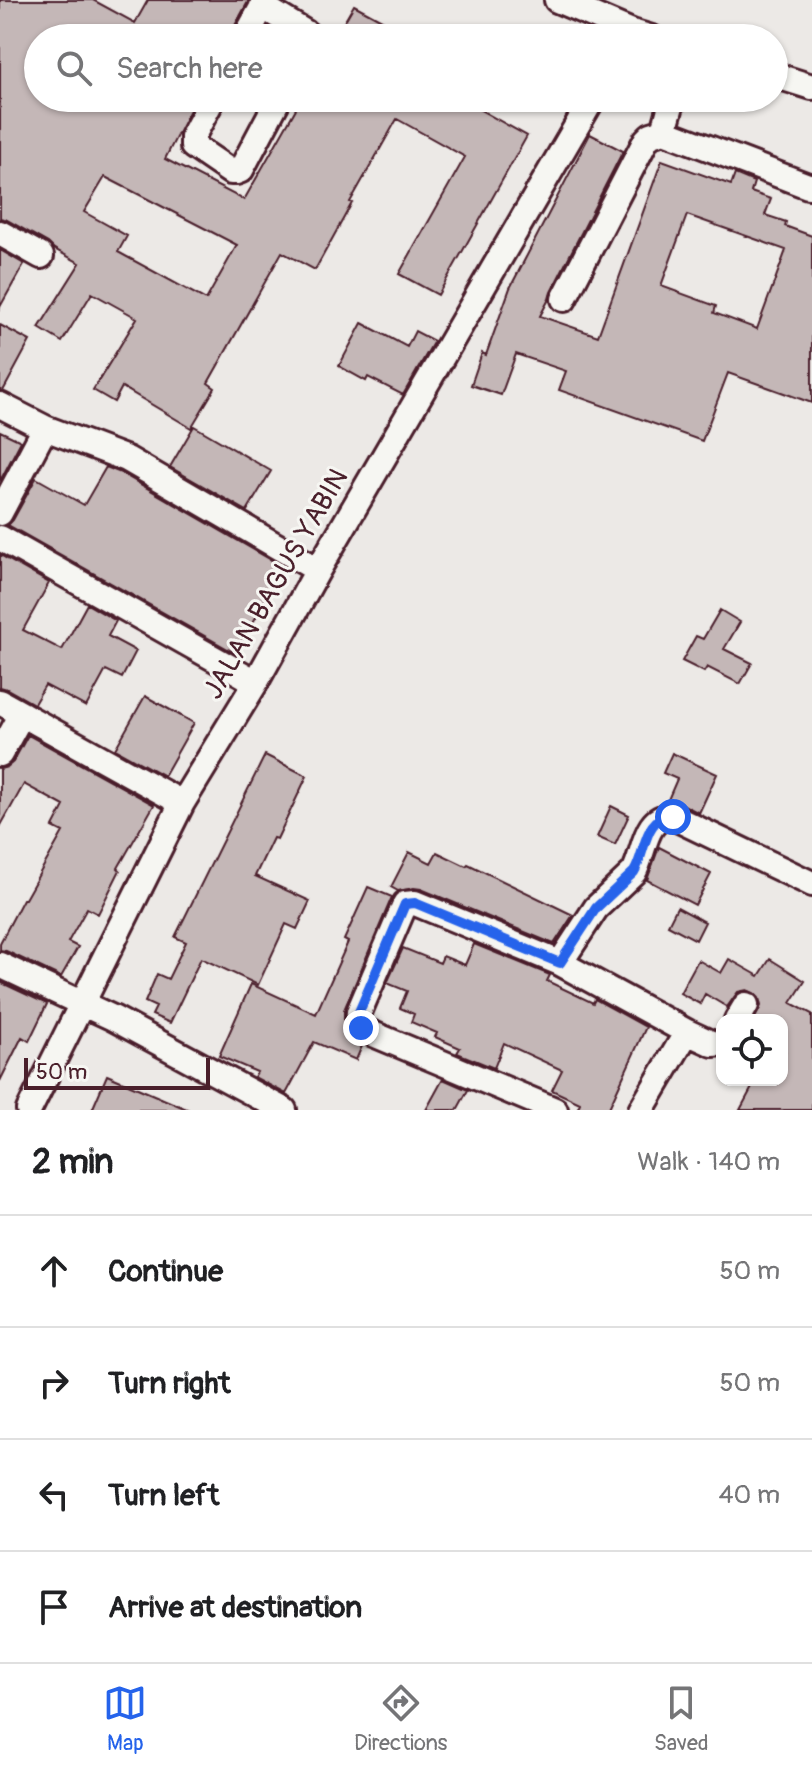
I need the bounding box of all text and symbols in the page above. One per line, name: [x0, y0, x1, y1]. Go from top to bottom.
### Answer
search box: [24, 24, 788, 112]
icon: search: [52, 46, 96, 90]
text: Search here: [116, 50, 263, 87]
street label: JALAN BAGUS YABIN: [196, 462, 356, 706]
route start: [655, 799, 691, 835]
route end: [343, 1010, 379, 1046]
map controls: [716, 1014, 788, 1086]
button: locate: [716, 1014, 788, 1086]
scale bar: [24, 1054, 210, 1090]
text: 50 m: [36, 1058, 87, 1086]
text: 2 min: [32, 1141, 114, 1184]
text: Walk · 140 m: [637, 1146, 780, 1178]
icon: ahead: [32, 1249, 76, 1293]
text: Continue: [108, 1253, 223, 1290]
text: 50 m: [719, 1255, 780, 1287]
icon: right: [32, 1361, 76, 1405]
text: Turn right: [108, 1365, 231, 1402]
text: 50 m: [719, 1367, 780, 1399]
icon: left: [32, 1473, 76, 1517]
text: Turn left: [108, 1477, 219, 1514]
text: 40 m: [718, 1479, 780, 1511]
icon: arrive: [32, 1585, 76, 1629]
text: Arrive at destination: [108, 1589, 362, 1626]
tab: Map: [103, 1681, 147, 1757]
tab: Directions: [354, 1681, 447, 1757]
tab: Saved: [654, 1681, 709, 1757]

